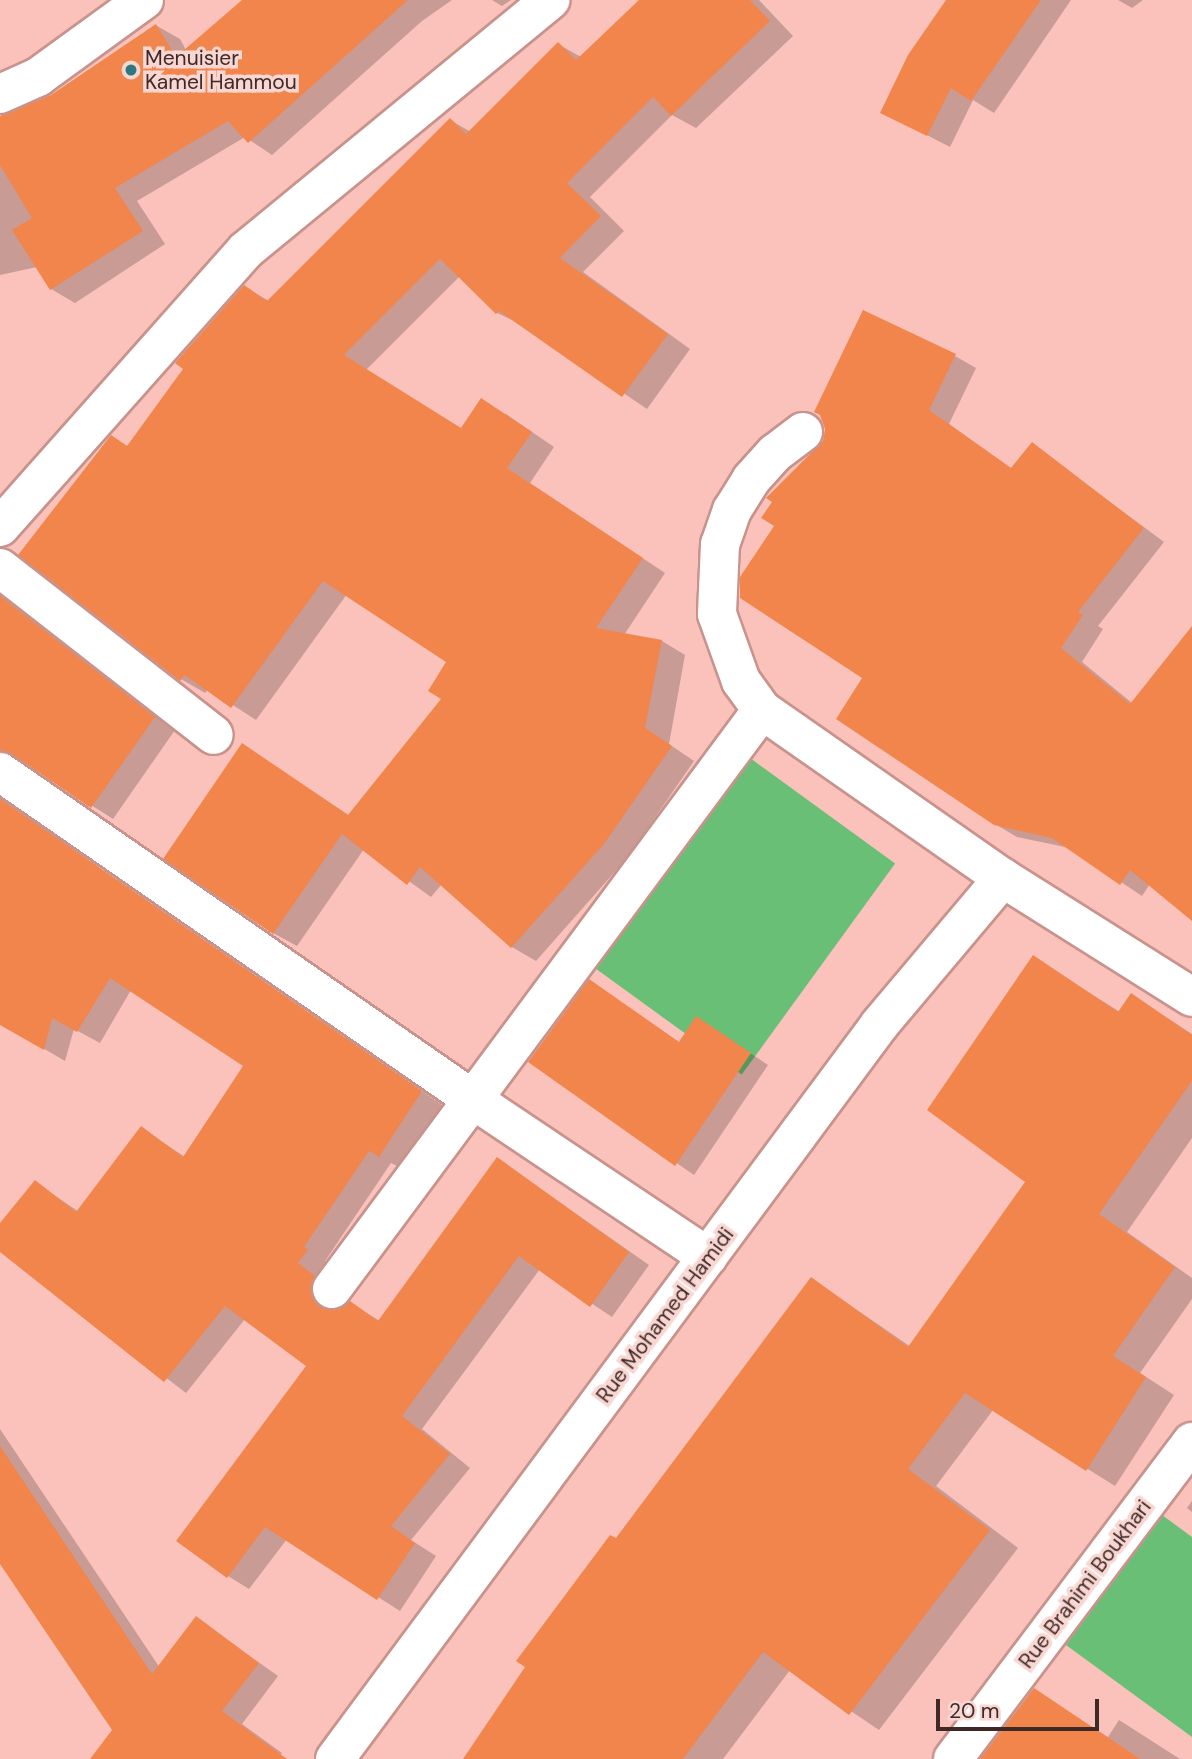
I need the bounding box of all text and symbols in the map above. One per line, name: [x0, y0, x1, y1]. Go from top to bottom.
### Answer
place label: Menuisier Kamel Hammou: [145, 45, 297, 95]
marker: Menuisier Kamel Hammou: [123, 62, 139, 78]
street label: Rue Mohamed Hamidi: [591, 1222, 739, 1408]
street label: Rue Brahimi Boukhari: [1013, 1495, 1157, 1673]
scale bar: [940, 1686, 1103, 1730]
text: 20 m: [949, 1697, 1000, 1725]

